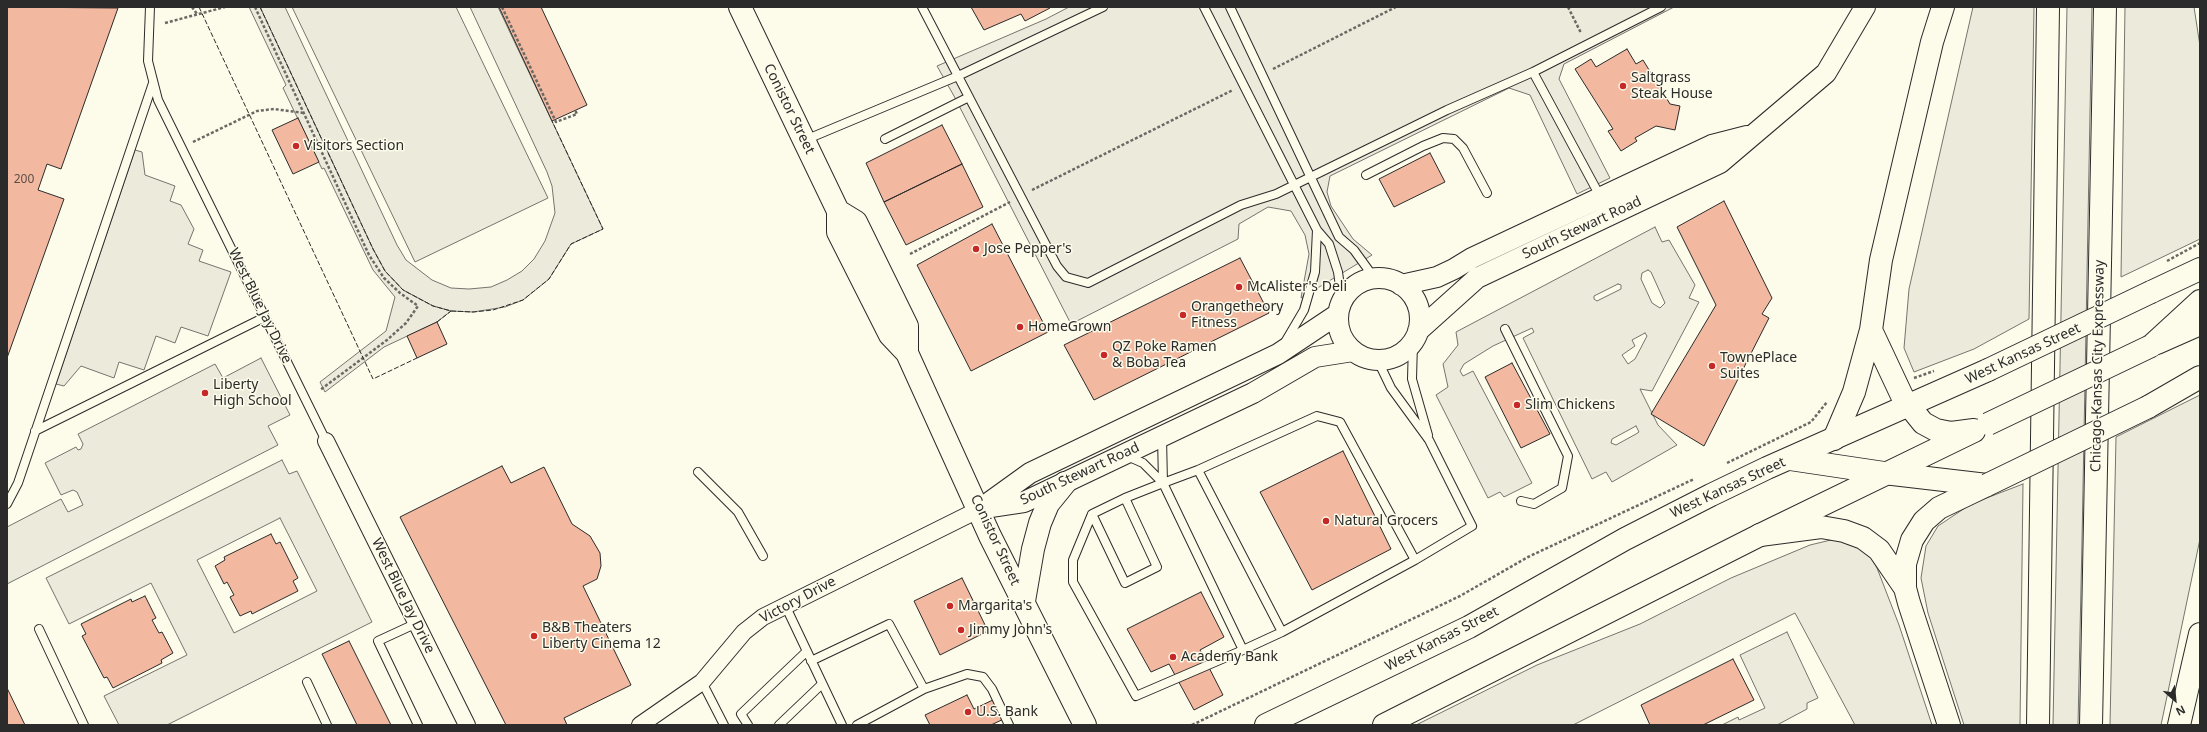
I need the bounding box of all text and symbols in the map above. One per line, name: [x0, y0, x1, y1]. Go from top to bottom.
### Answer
street label: Conistor Street: [760, 61, 818, 157]
place label: Saltgrass Steak House: [1631, 70, 1713, 102]
marker: Saltgrass Steak House: [1618, 81, 1628, 91]
place label: Visitors Section: [304, 138, 404, 154]
marker: Visitors Section: [291, 141, 301, 151]
house number: 200: [14, 173, 34, 187]
street label: South Stewart Road: [1520, 193, 1644, 263]
place label: Jose Pepper's: [984, 241, 1072, 257]
marker: Jose Pepper's: [971, 244, 981, 254]
street label: West Blue Jay Drive: [225, 246, 295, 366]
street label: Chicago-Kansas City Expressway: [2088, 260, 2108, 472]
place label: McAlister's Deli: [1247, 279, 1347, 295]
marker: McAlister's Deli: [1234, 282, 1244, 292]
place label: Orangetheory Fitness: [1191, 299, 1283, 332]
marker: Orangetheory Fitness: [1178, 310, 1188, 320]
place label: HomeGrown: [1028, 319, 1111, 335]
street label: West Kansas Street: [1963, 320, 2083, 388]
marker: HomeGrown: [1015, 322, 1025, 332]
place label: QZ Poke Ramen & Boba Tea: [1112, 339, 1217, 372]
marker: QZ Poke Ramen & Boba Tea: [1099, 350, 1109, 360]
place label: TownePlace Suites: [1720, 350, 1797, 382]
marker: TownePlace Suites: [1707, 361, 1717, 371]
place label: Liberty High School: [213, 377, 291, 410]
marker: Liberty High School: [200, 388, 210, 398]
place label: Slim Chickens: [1525, 397, 1615, 413]
marker: Slim Chickens: [1512, 400, 1522, 410]
street label: South Stewart Road: [1018, 439, 1142, 509]
street label: West Kansas Street: [1668, 454, 1788, 522]
street label: Conistor Street: [967, 492, 1023, 588]
place label: Natural Grocers: [1334, 513, 1438, 529]
marker: Natural Grocers: [1321, 516, 1331, 526]
street label: West Blue Jay Drive: [368, 536, 438, 656]
street label: Victory Drive: [757, 573, 839, 627]
place label: Margarita's: [958, 598, 1032, 614]
marker: Margarita's: [945, 601, 955, 611]
street label: West Kansas Street: [1382, 603, 1502, 675]
place label: B&B Theaters Liberty Cinema 12: [542, 620, 661, 652]
place label: Jimmy John's: [969, 622, 1052, 638]
marker: Jimmy John's: [956, 625, 966, 635]
marker: B&B Theaters Liberty Cinema 12: [529, 631, 539, 641]
place label: Academy Bank: [1181, 649, 1278, 665]
marker: Academy Bank: [1168, 652, 1178, 662]
north arrow: [2155, 680, 2195, 720]
text: N: [2173, 702, 2188, 720]
place label: U.S. Bank: [976, 704, 1038, 720]
marker: U.S. Bank: [963, 707, 973, 717]

